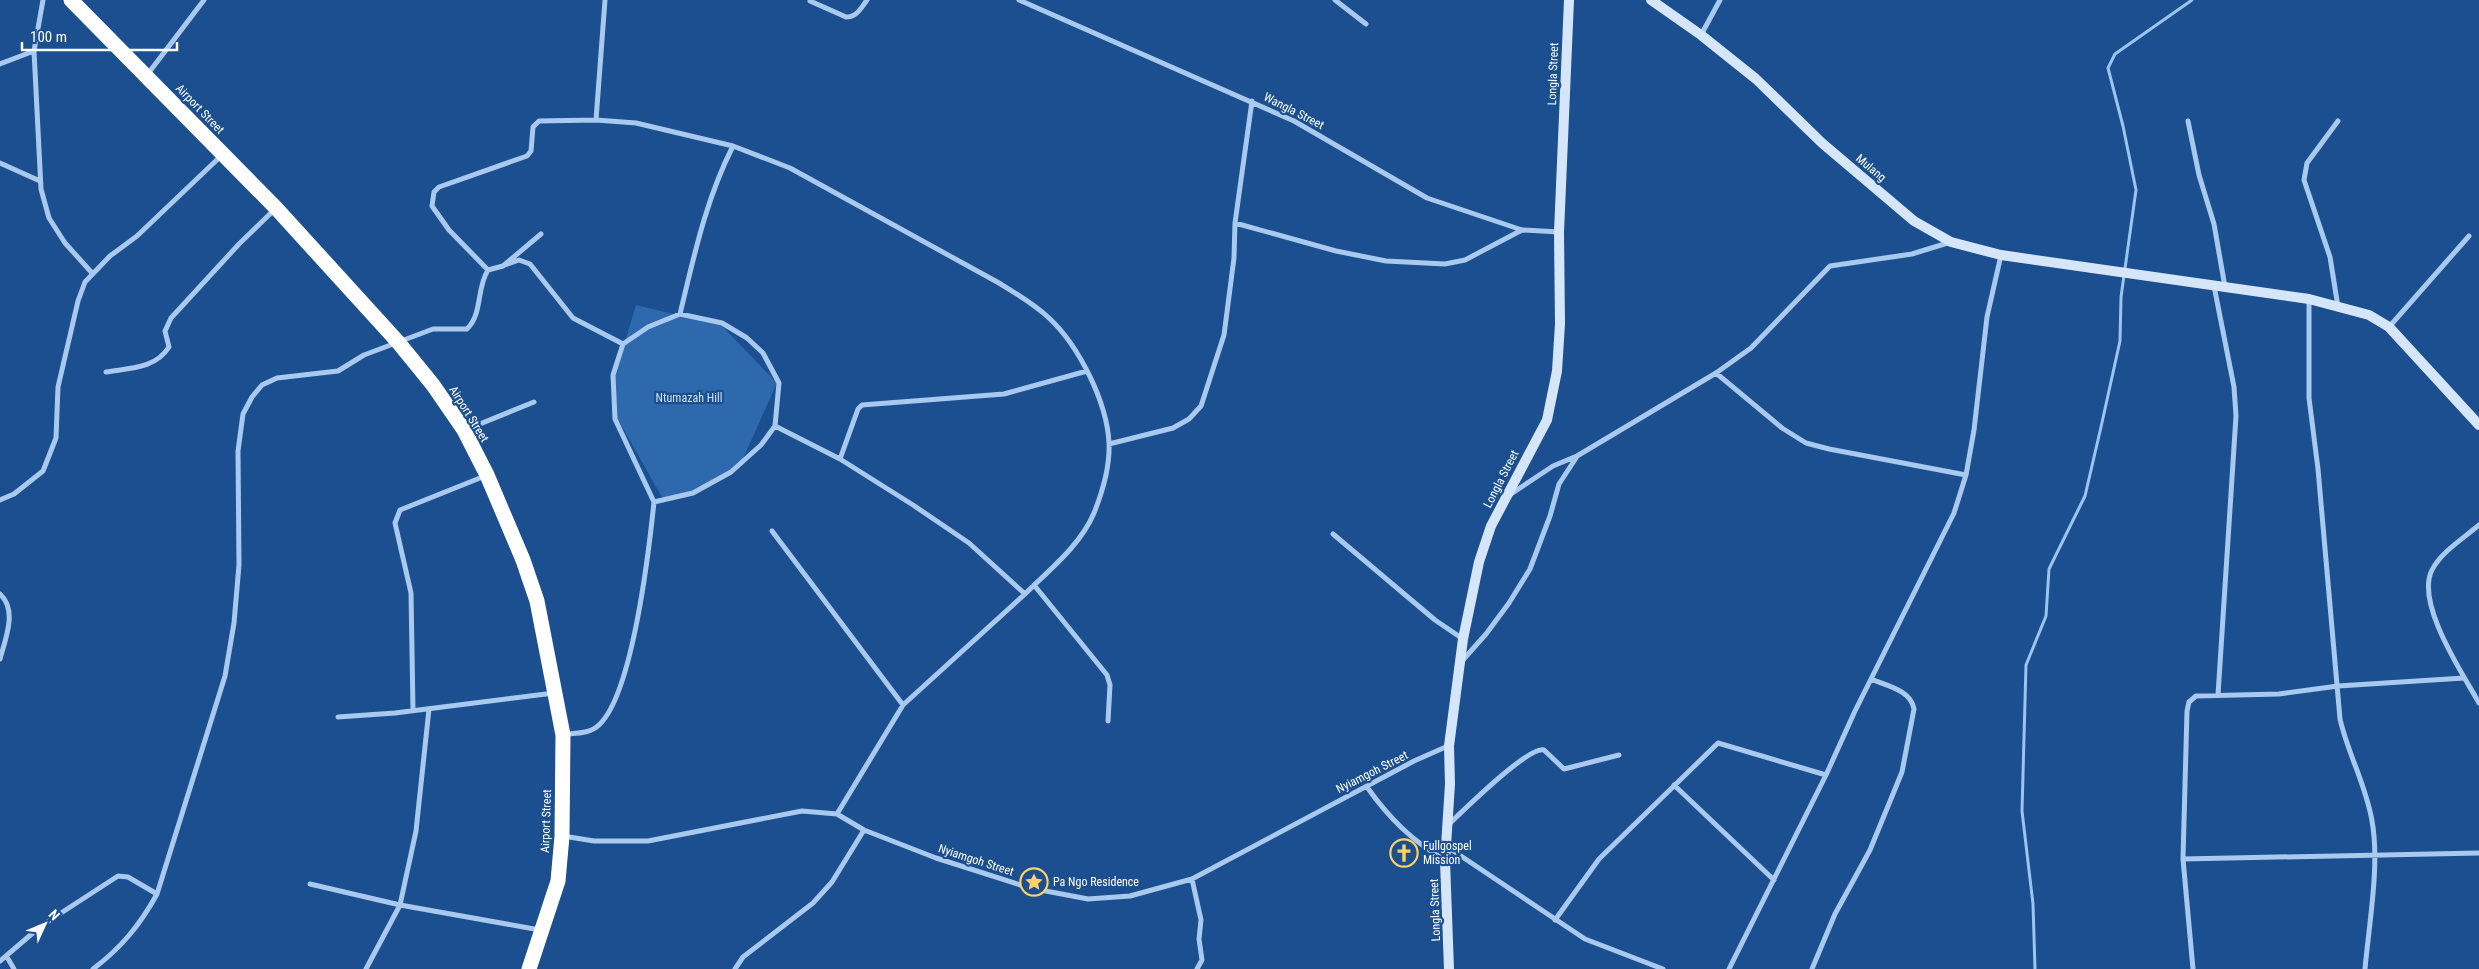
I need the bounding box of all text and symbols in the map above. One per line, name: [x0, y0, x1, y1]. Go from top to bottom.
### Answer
scale bar: [22, 20, 178, 52]
text: 100 m: [30, 28, 67, 46]
street label: Longla Street: [1545, 42, 1561, 106]
street label: Airport Street: [173, 81, 227, 137]
street label: Wangla Street: [1262, 90, 1327, 132]
street label: Mulang: [1853, 151, 1889, 185]
street label: Airport Street: [446, 383, 492, 445]
park label: Ntumazah Hill: [656, 391, 722, 405]
street label: Longla Street: [1480, 447, 1522, 510]
street label: Nyiamgoh Street: [1334, 748, 1411, 796]
street label: Airport Street: [538, 789, 554, 853]
church icon: Fullgospel Mission: [1389, 838, 1419, 868]
place label: Fullgospel Mission: [1423, 839, 1472, 867]
street label: Nyiamgoh Street: [936, 841, 1016, 879]
place icon: Pa Ngo Residence: [1019, 867, 1049, 897]
place label: Pa Ngo Residence: [1053, 875, 1139, 889]
street label: Longla Street: [1427, 878, 1443, 942]
north arrow: [20, 899, 70, 949]
text: N: [46, 906, 63, 924]

